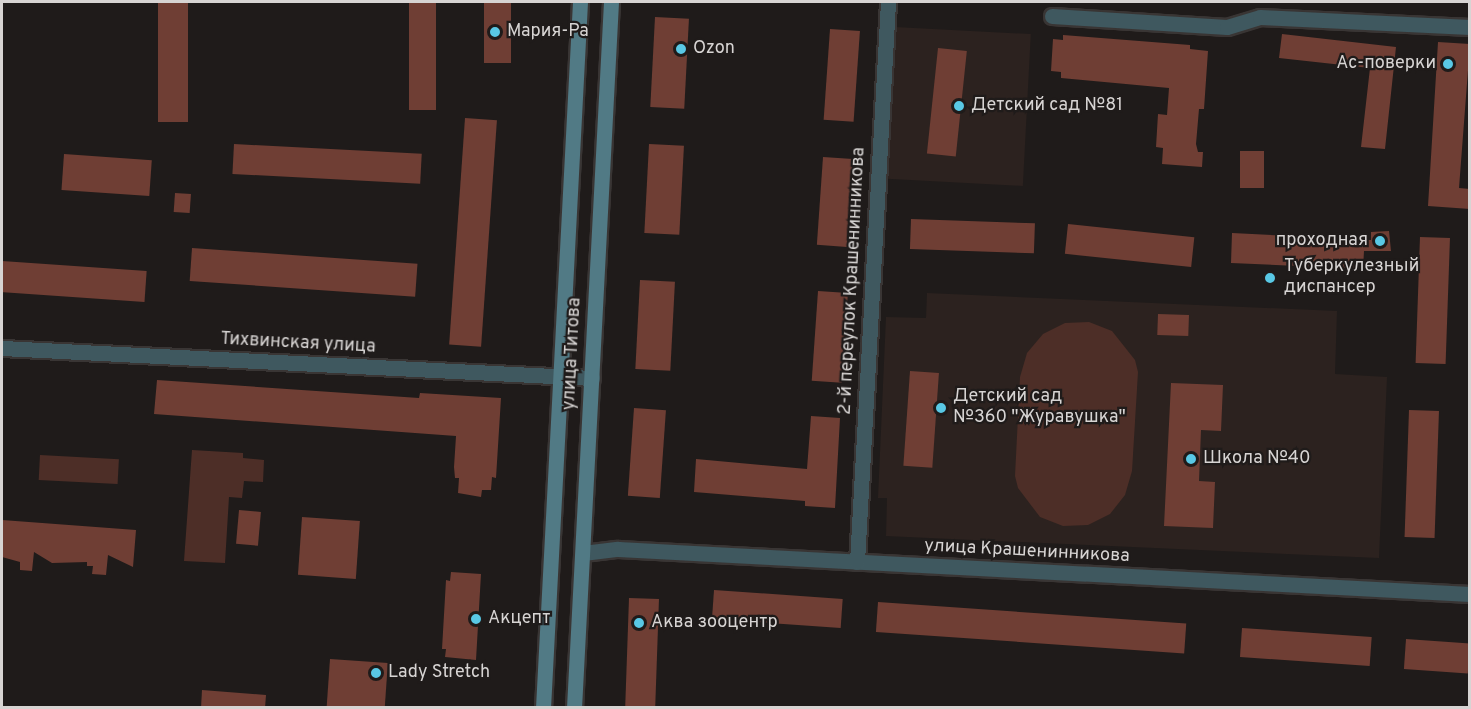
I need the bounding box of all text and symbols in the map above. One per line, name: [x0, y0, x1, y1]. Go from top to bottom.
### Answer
place label: Мария-Ра: [507, 21, 589, 43]
marker: Мария-Ра: [488, 25, 502, 39]
place label: Ozon: [693, 38, 735, 60]
marker: Ozon: [674, 42, 688, 56]
place label: Ас-поверки: [1336, 53, 1436, 75]
marker: Ас-поверки: [1441, 57, 1455, 71]
place label: Детский сад №81: [971, 95, 1123, 117]
marker: Детский сад №81: [952, 99, 966, 113]
street label: 2-й переулок Крашенинникова: [835, 147, 871, 415]
place label: проходная: [1276, 230, 1368, 252]
marker: проходная: [1373, 234, 1387, 248]
place label: Туберкулезный диспансер: [1284, 257, 1419, 300]
marker: Туберкулезный диспансер: [1261, 269, 1279, 287]
street label: улица Титова: [559, 297, 587, 411]
street label: Тихвинская улица: [220, 329, 376, 359]
place label: Детский сад №360 "Журавушка": [953, 387, 1126, 430]
marker: Детский сад №360 "Журавушка": [934, 401, 948, 415]
place label: Школа №40: [1203, 448, 1311, 470]
marker: Школа №40: [1184, 452, 1198, 466]
street label: улица Крашенинникова: [924, 536, 1130, 568]
place label: Акцепт: [488, 608, 550, 630]
marker: Акцепт: [469, 612, 483, 626]
place label: Аква зооцентр: [651, 612, 778, 634]
marker: Аква зооцентр: [632, 616, 646, 630]
place label: Lady Stretch: [388, 662, 490, 684]
marker: Lady Stretch: [369, 666, 383, 680]

